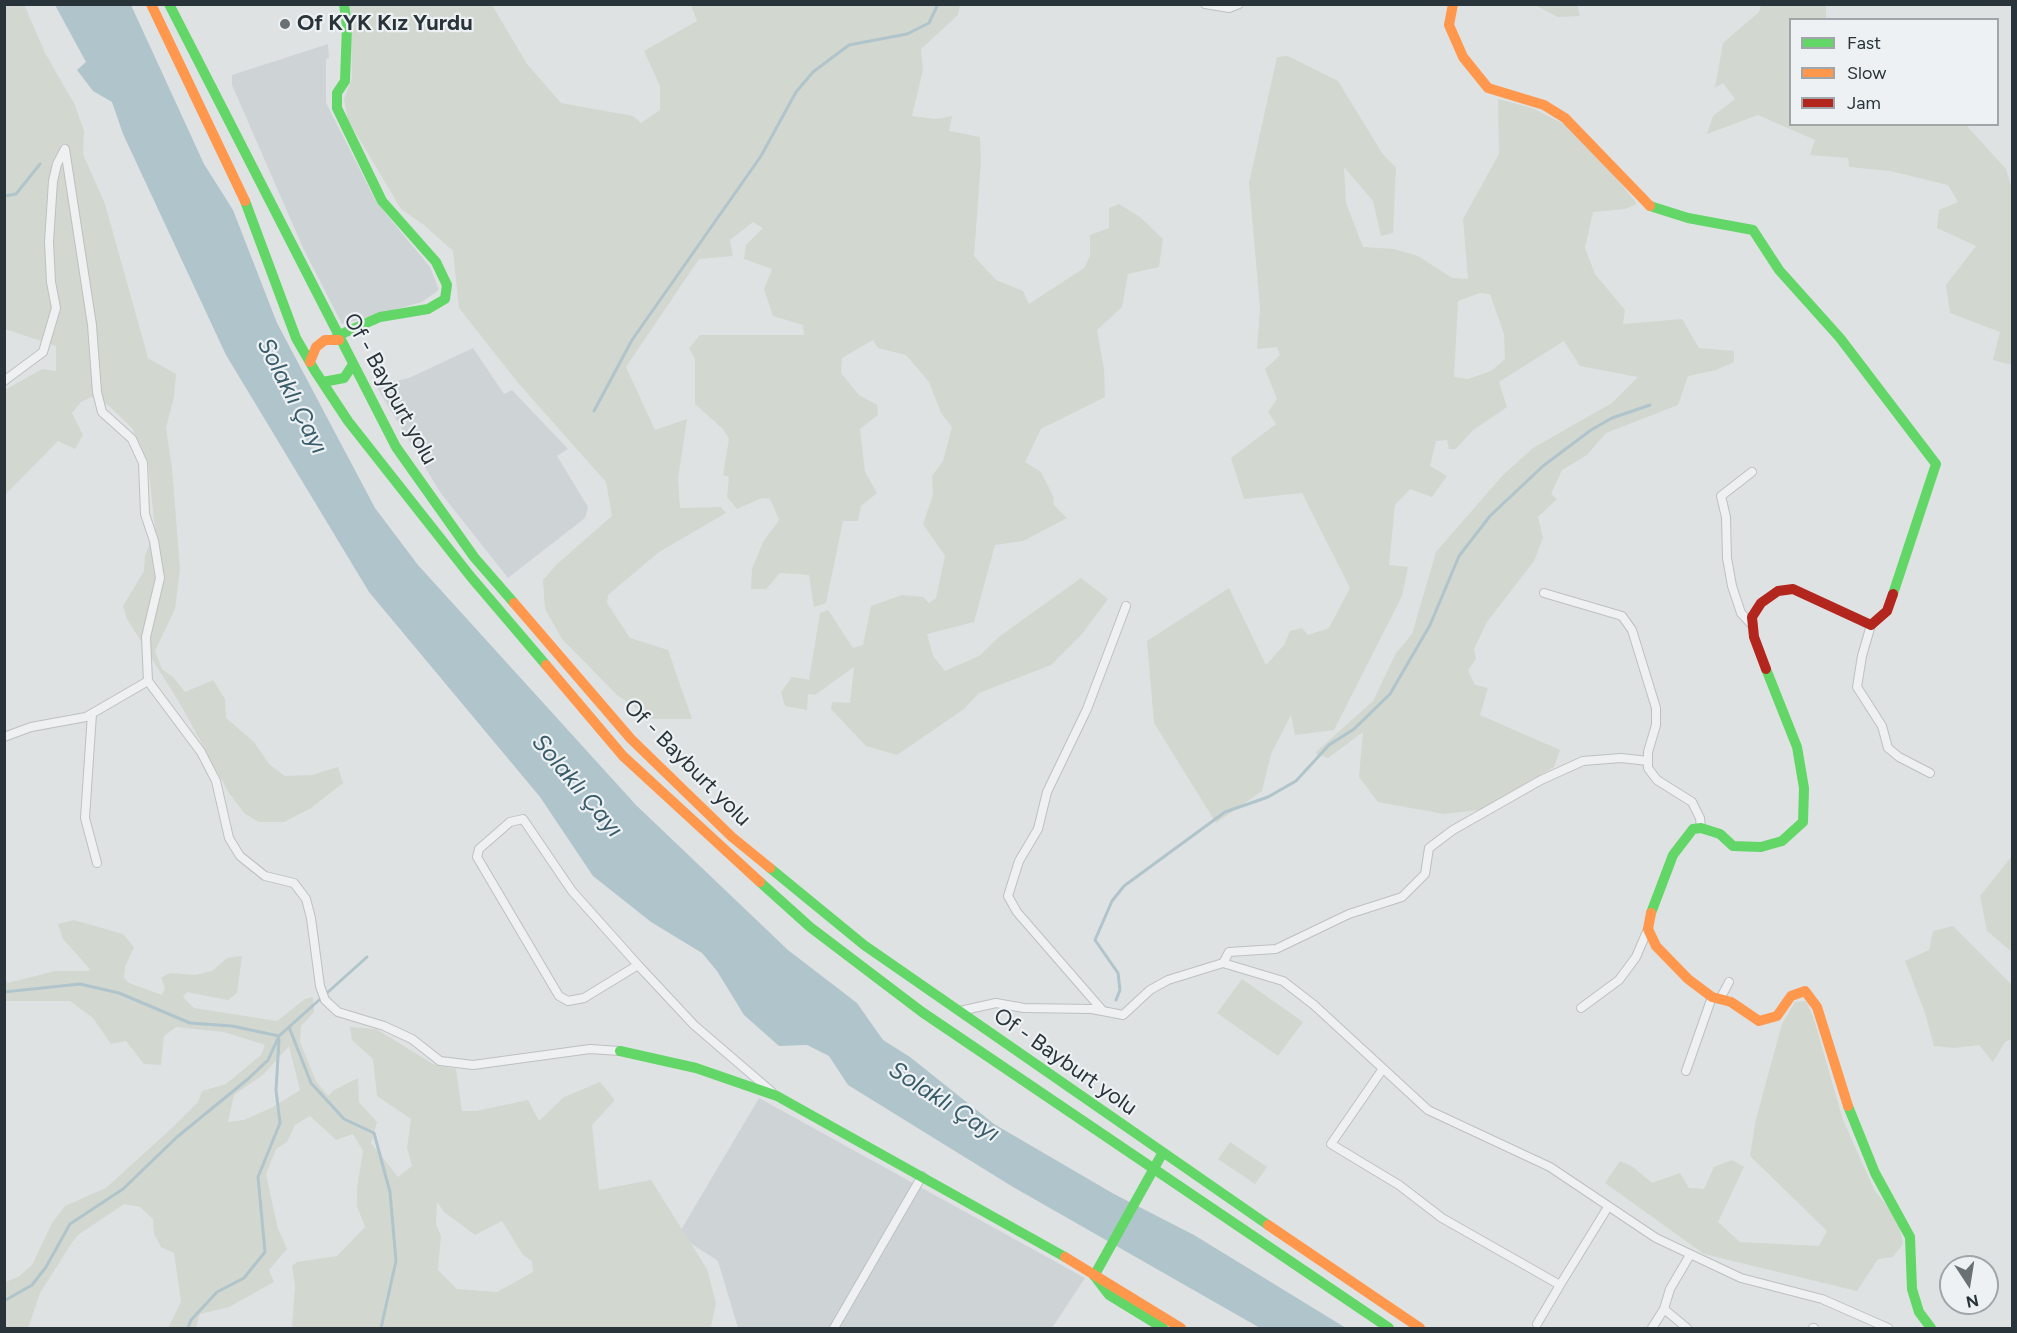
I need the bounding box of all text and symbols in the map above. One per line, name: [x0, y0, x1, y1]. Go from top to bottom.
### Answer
place label: Of KYK Kız Yurdu: [297, 11, 473, 37]
marker: Of KYK Kız Yurdu: [278, 17, 292, 31]
legend: [1789, 18, 1999, 126]
text: Fast: [1847, 32, 1881, 54]
text: Slow: [1847, 62, 1886, 84]
text: Jam: [1847, 92, 1881, 114]
street label: Of - Bayburt yolu: [338, 309, 442, 469]
water label: Solaklı Çayı: [251, 333, 333, 459]
street label: Of - Bayburt yolu: [618, 694, 756, 832]
water label: Solaklı Çayı: [525, 728, 629, 844]
street label: Of - Bayburt yolu: [988, 1003, 1142, 1121]
water label: Solaklı Çayı: [883, 1056, 1005, 1148]
north arrow: [1939, 1255, 1999, 1315]
text: N: [1964, 1291, 1980, 1312]

